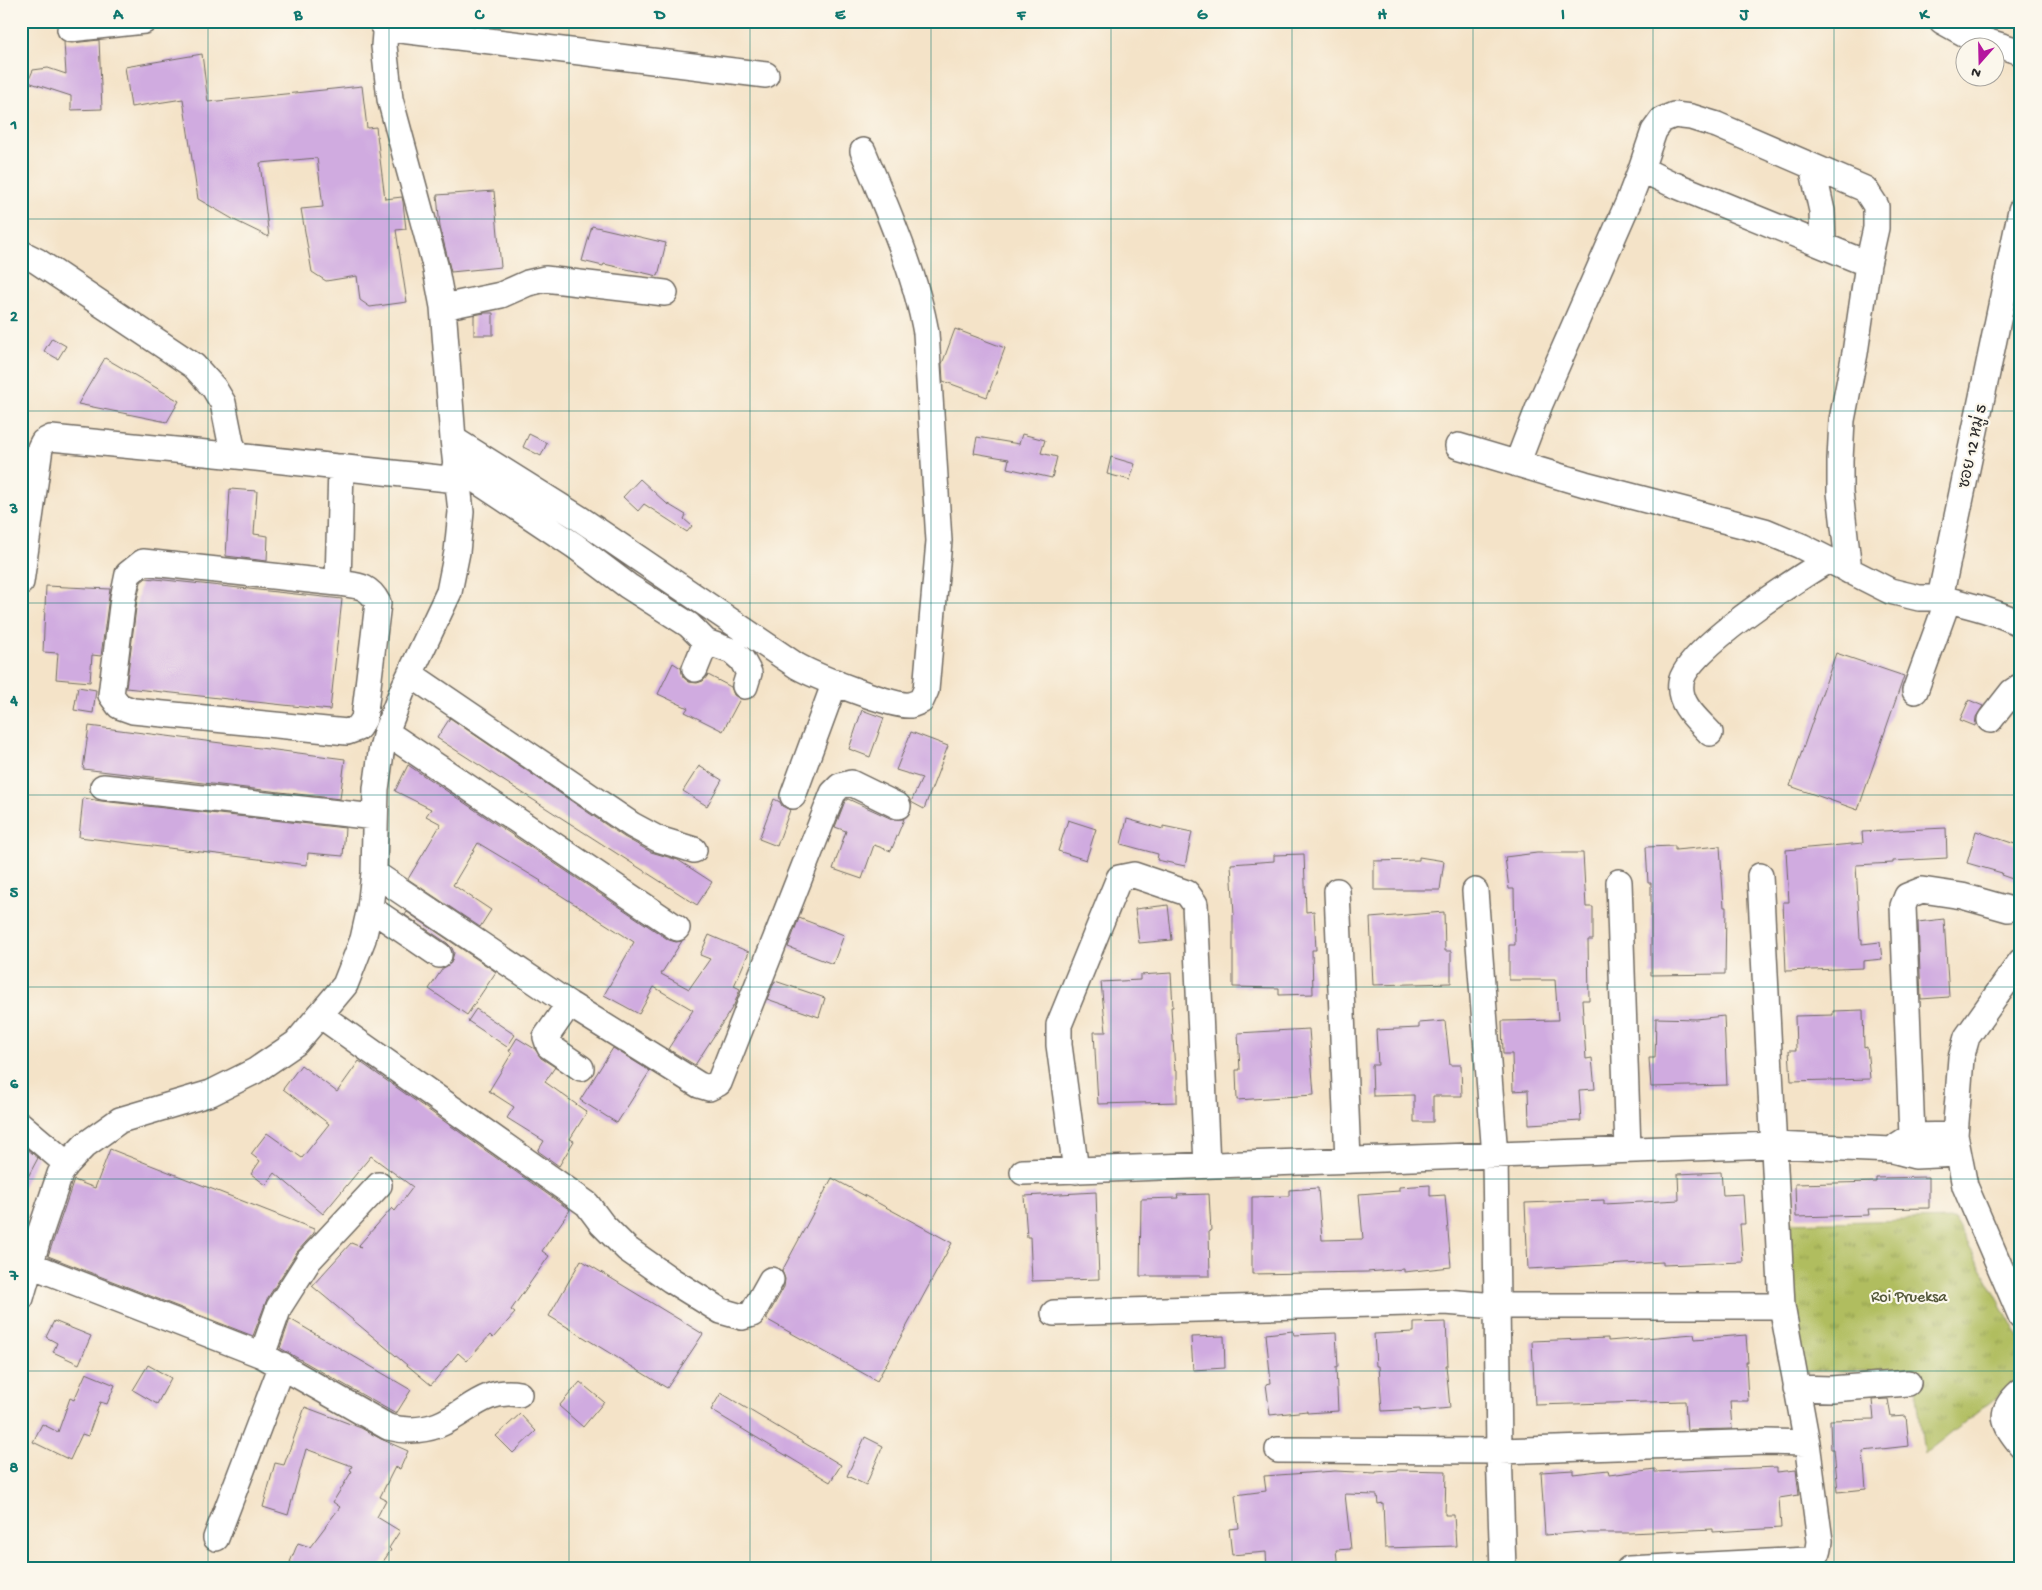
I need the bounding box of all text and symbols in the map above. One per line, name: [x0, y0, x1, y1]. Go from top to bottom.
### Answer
text: A: [112, 7, 124, 26]
text: B: [293, 7, 303, 26]
text: C: [474, 7, 485, 26]
text: D: [653, 7, 666, 26]
text: E: [835, 7, 846, 26]
text: F: [1016, 7, 1027, 26]
text: G: [1197, 7, 1208, 26]
text: H: [1377, 7, 1387, 26]
text: I: [1561, 7, 1565, 26]
text: J: [1739, 7, 1750, 26]
text: K: [1919, 7, 1931, 26]
north arrow: [1954, 38, 2004, 88]
text: N: [1969, 62, 1984, 81]
text: 1: [10, 117, 17, 136]
text: 2: [10, 309, 18, 328]
street label: ซอย 12 หมู่ 5: [1951, 402, 1993, 490]
text: 3: [9, 501, 18, 520]
text: 4: [9, 693, 18, 712]
text: 5: [10, 885, 19, 904]
text: 6: [10, 1076, 19, 1095]
text: 7: [9, 1268, 19, 1287]
park label: Roi Prueksa: [1871, 1289, 1948, 1308]
text: 8: [10, 1460, 19, 1479]

